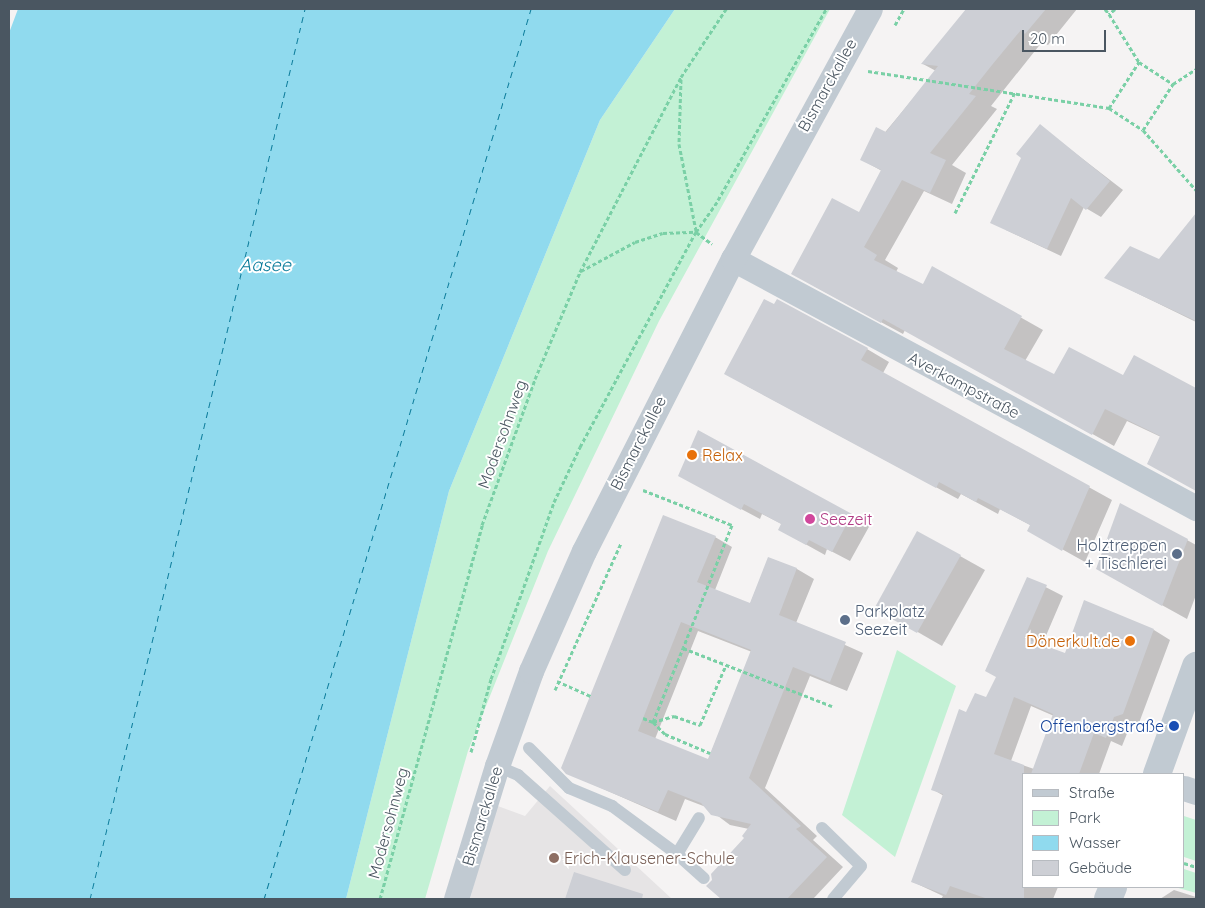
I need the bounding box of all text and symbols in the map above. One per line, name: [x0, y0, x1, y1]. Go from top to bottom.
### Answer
scale bar: [1025, 20, 1109, 52]
text: 20 m: [1030, 29, 1065, 48]
street label: Bismarckallee: [794, 35, 860, 135]
water label: Aasee: [239, 254, 291, 276]
street label: Averkampstraße: [905, 348, 1023, 422]
street label: Modersohnweg: [473, 377, 531, 491]
street label: Bismarckallee: [606, 393, 670, 493]
place label: Relax: [702, 445, 743, 465]
marker: Relax: [686, 449, 698, 461]
place label: Seezeit: [820, 509, 872, 529]
marker: Seezeit: [804, 513, 816, 525]
place label: Holztreppen + Tischlerei: [1077, 535, 1167, 573]
marker: Holztreppen + Tischlerei: [1171, 548, 1183, 560]
place label: Parkplatz Seezeit: [855, 601, 925, 639]
marker: Parkplatz Seezeit: [839, 614, 851, 626]
place label: Dönerkult.de: [1026, 631, 1120, 651]
marker: Dönerkult.de: [1124, 635, 1136, 647]
place label: Offenbergstraße: [1040, 716, 1164, 736]
marker: Offenbergstraße: [1168, 720, 1180, 732]
street label: Bismarckallee: [458, 764, 506, 868]
street label: Modersohnweg: [364, 765, 412, 881]
legend: [1022, 773, 1185, 888]
text: Straße: [1069, 783, 1115, 802]
text: Park: [1069, 808, 1101, 827]
text: Wasser: [1069, 833, 1121, 852]
place label: Erich-Klausener-Schule: [564, 848, 735, 868]
marker: Erich-Klausener-Schule: [548, 852, 560, 864]
text: Gebäude: [1069, 858, 1132, 877]

